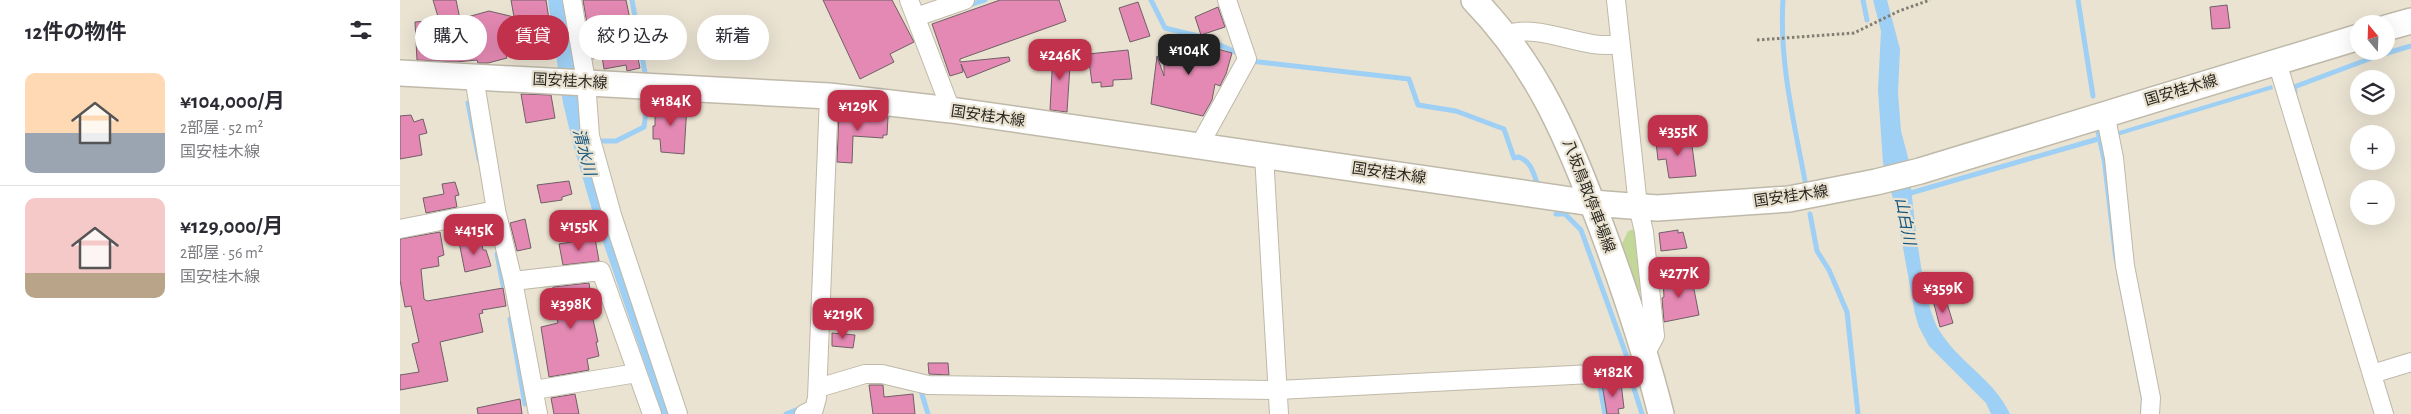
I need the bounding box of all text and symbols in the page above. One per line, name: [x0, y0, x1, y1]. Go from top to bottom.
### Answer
chip: 購入: [415, 15, 487, 60]
chip: 賃貸: [497, 15, 569, 60]
chip: 絞り込み: [579, 15, 687, 60]
chip: 新着: [697, 15, 769, 60]
north arrow: [2350, 15, 2395, 60]
map controls: [2350, 15, 2395, 225]
icon: filters: [347, 16, 375, 44]
text: 12件の物件: [25, 22, 126, 43]
pin: ¥104K: [1154, 34, 1224, 76]
pin: ¥246K: [1025, 38, 1095, 81]
text: ¥104K: [1169, 42, 1209, 58]
text: ¥246K: [1039, 47, 1081, 63]
button: layers: [2350, 70, 2395, 115]
street label: 国安桂木線: [532, 71, 608, 91]
street label: 国安桂木線: [2143, 72, 2219, 108]
pin: ¥184K: [636, 84, 706, 127]
pin: ¥129K: [823, 90, 893, 132]
text: ¥104,000/月: [180, 91, 285, 112]
icon: home: [65, 93, 125, 153]
text: ¥184K: [651, 93, 691, 109]
text: ¥129K: [839, 98, 877, 114]
street label: 国安桂木線: [950, 103, 1026, 129]
pin: ¥355K: [1643, 114, 1713, 157]
text: 2部屋 · 52 m²: [180, 120, 263, 136]
text: ¥355K: [1659, 123, 1697, 139]
button: +: [2350, 125, 2395, 170]
water label: 清水川: [570, 127, 599, 179]
street label: 八坂鳥取停車場線: [1560, 137, 1618, 255]
text: 国安桂木線: [180, 144, 260, 160]
street label: 国安桂木線: [1351, 160, 1427, 186]
button: −: [2350, 180, 2395, 225]
street label: 国安桂木線: [1753, 183, 1829, 209]
water label: 山白川: [1893, 196, 1919, 248]
pin: ¥155K: [544, 210, 614, 252]
pin: ¥415K: [439, 214, 509, 256]
text: ¥129,000/月: [180, 216, 283, 237]
icon: home: [65, 218, 125, 278]
text: ¥155K: [560, 218, 598, 234]
text: ¥415K: [455, 222, 493, 238]
text: 2部屋 · 56 m²: [180, 245, 263, 261]
pin: ¥277K: [1644, 256, 1714, 299]
text: ¥277K: [1659, 265, 1699, 281]
text: 国安桂木線: [180, 269, 260, 285]
pin: ¥359K: [1908, 272, 1978, 314]
text: ¥359K: [1923, 280, 1963, 296]
pin: ¥398K: [536, 288, 606, 330]
text: ¥398K: [551, 296, 591, 312]
pin: ¥219K: [808, 298, 878, 340]
text: ¥219K: [824, 306, 862, 322]
pin: ¥182K: [1578, 356, 1648, 398]
text: ¥182K: [1594, 364, 1632, 380]

